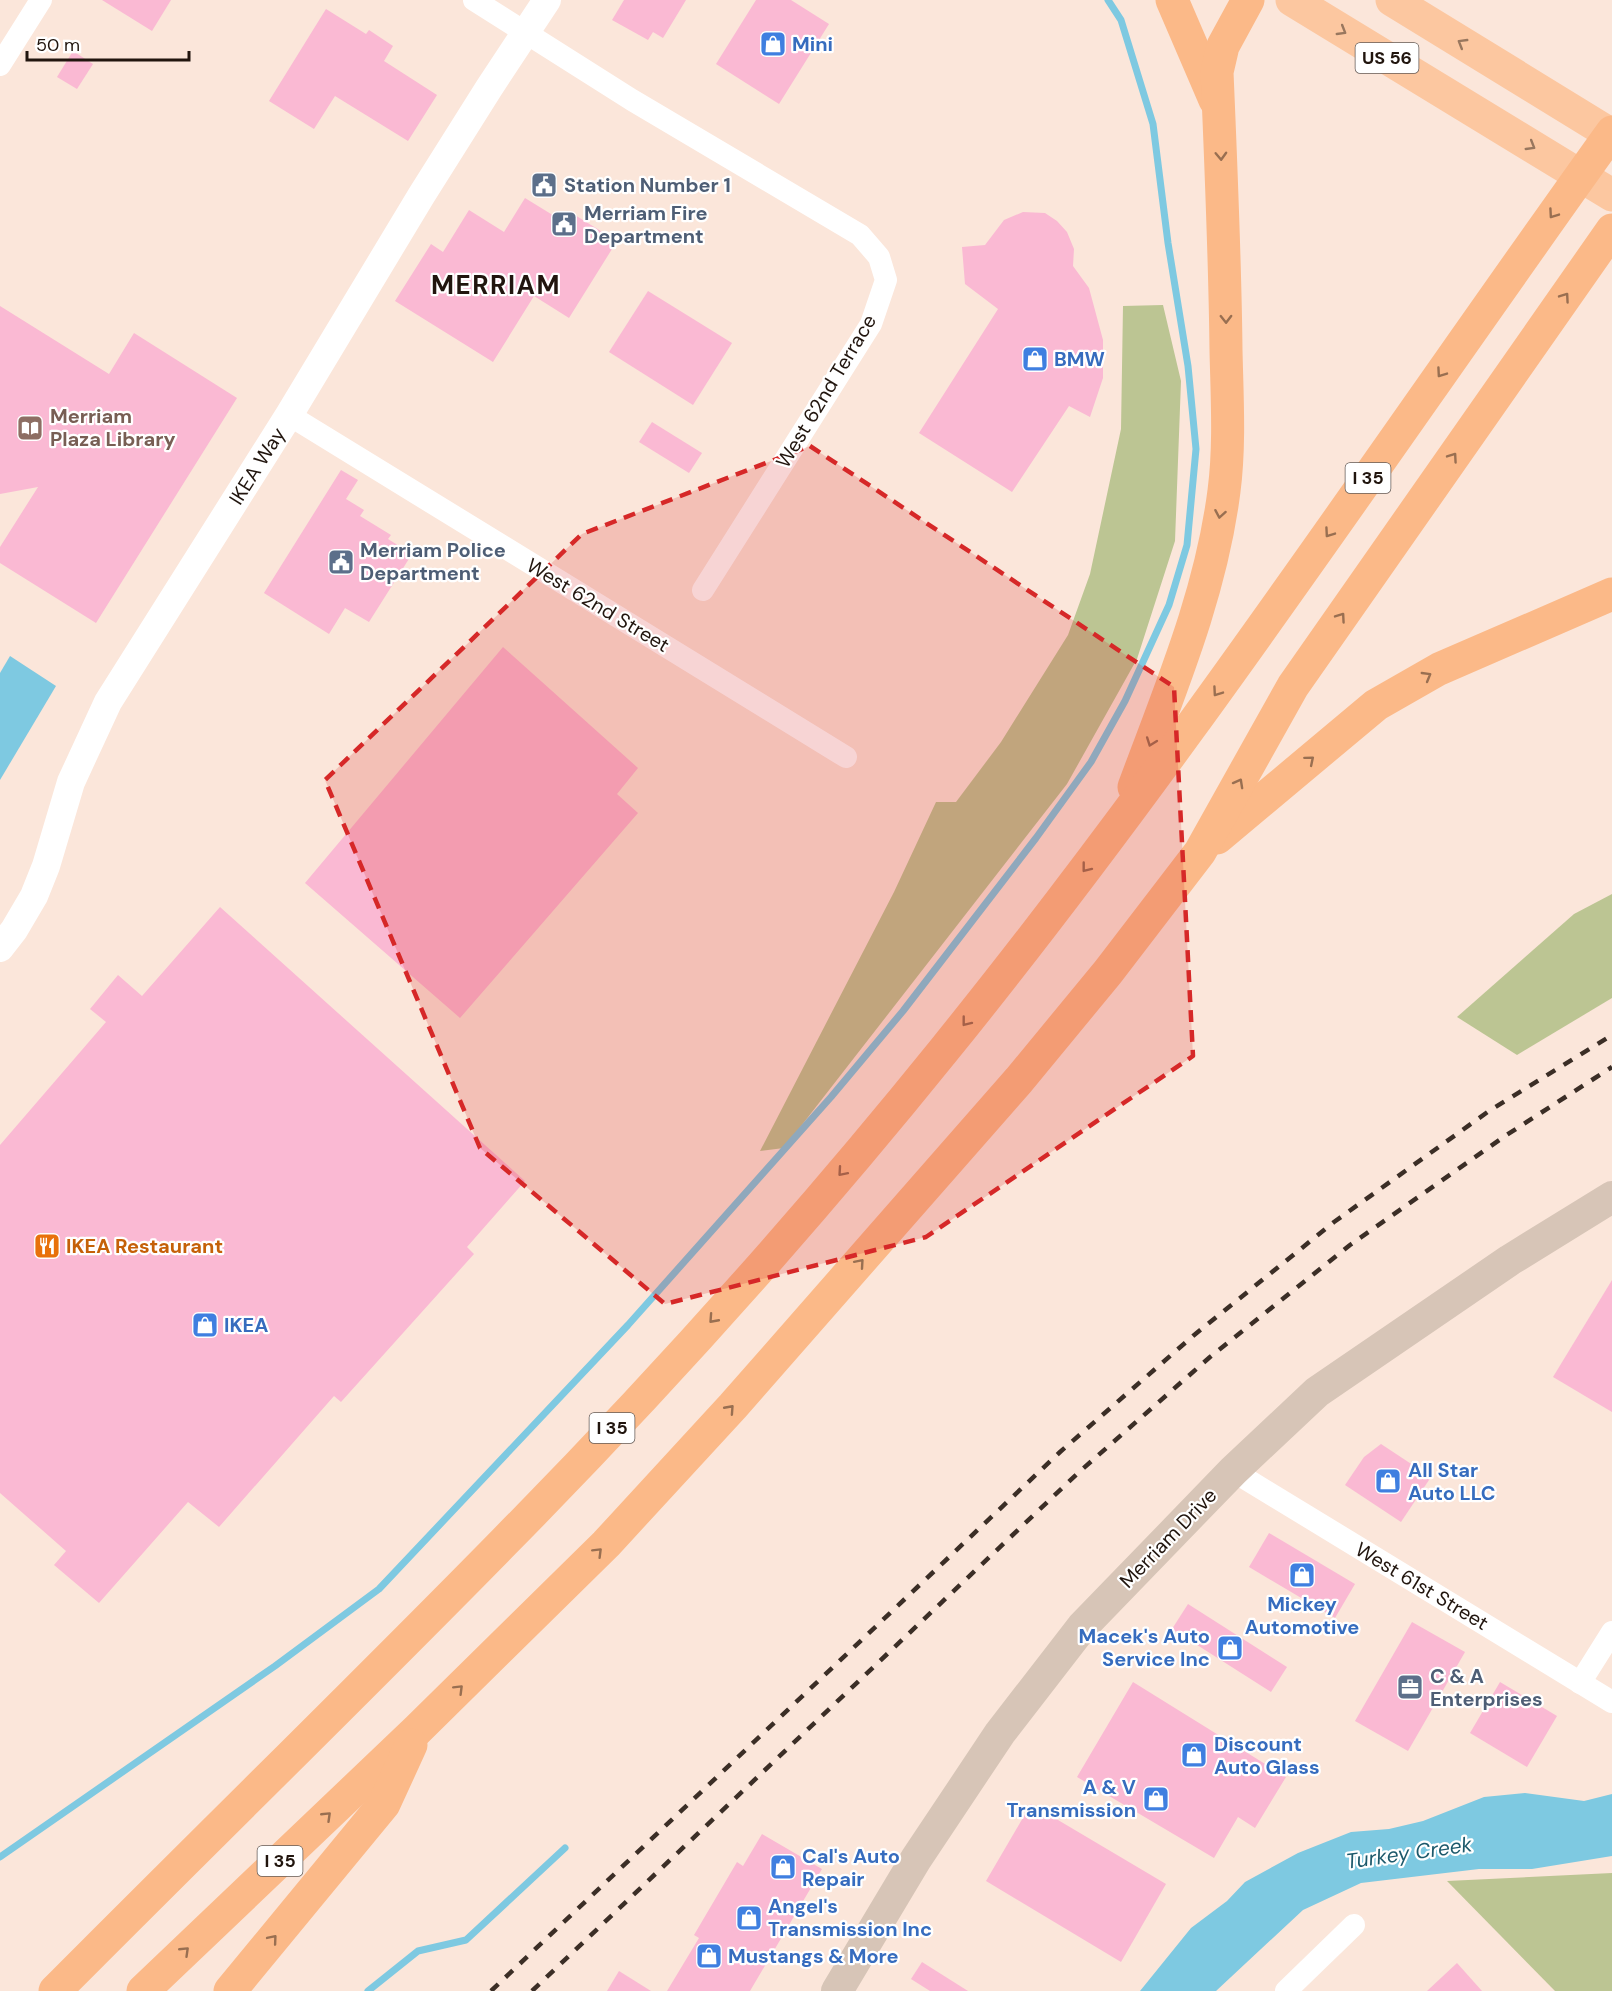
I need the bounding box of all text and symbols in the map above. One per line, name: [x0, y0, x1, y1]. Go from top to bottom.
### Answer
one-way arrow: [1336, 23, 1346, 35]
scale bar: [27, 24, 189, 62]
shop icon: Mini: [758, 29, 788, 59]
place label: Mini: [792, 31, 833, 57]
text: 50 m: [36, 33, 80, 57]
one-way arrow: [1458, 38, 1468, 50]
road number: US 56: [1356, 43, 1418, 73]
one-way arrow: [1525, 139, 1535, 150]
one-way arrow: [1214, 152, 1227, 161]
public building icon: Station Number 1: [529, 170, 559, 200]
place label: Station Number 1: [564, 172, 731, 198]
place label: Merriam Fire Department: [584, 200, 708, 249]
one-way arrow: [1550, 207, 1561, 218]
public building icon: Merriam Fire Department: [549, 209, 579, 239]
district label: MERRIAM: [431, 268, 561, 302]
one-way arrow: [1558, 293, 1569, 304]
street label: West 62nd Terrace: [770, 309, 882, 473]
one-way arrow: [1220, 315, 1232, 324]
shop icon: BMW: [1020, 344, 1050, 374]
place label: BMW: [1054, 346, 1105, 372]
one-way arrow: [1437, 366, 1448, 377]
place label: Merriam Plaza Library: [50, 403, 175, 452]
library icon: Merriam Plaza Library: [15, 413, 45, 443]
street label: IKEA Way: [223, 422, 291, 510]
one-way arrow: [1446, 453, 1457, 464]
road number: I 35: [1346, 463, 1390, 493]
one-way arrow: [1215, 509, 1227, 519]
one-way arrow: [1325, 526, 1336, 537]
place label: Merriam Police Department: [360, 537, 506, 586]
public building icon: Merriam Police Department: [326, 547, 356, 577]
street label: West 62nd Street: [522, 552, 674, 658]
one-way arrow: [1334, 612, 1345, 623]
one-way arrow: [1421, 671, 1431, 683]
one-way arrow: [1213, 685, 1224, 696]
one-way arrow: [1146, 735, 1158, 746]
one-way arrow: [1303, 757, 1314, 768]
one-way arrow: [1232, 778, 1243, 789]
one-way arrow: [1082, 861, 1093, 872]
one-way arrow: [963, 1015, 974, 1026]
one-way arrow: [838, 1165, 849, 1176]
restaurant icon: IKEA Restaurant: [32, 1231, 62, 1261]
place label: IKEA Restaurant: [66, 1233, 223, 1259]
one-way arrow: [853, 1259, 864, 1270]
shop icon: IKEA: [190, 1310, 220, 1340]
place label: IKEA: [224, 1312, 268, 1338]
one-way arrow: [709, 1312, 720, 1322]
one-way arrow: [723, 1405, 734, 1416]
road number: I 35: [590, 1413, 634, 1443]
place label: All Star Auto LLC: [1408, 1457, 1495, 1506]
shop icon: All Star Auto LLC: [1373, 1466, 1403, 1496]
street label: Merriam Drive: [1114, 1483, 1222, 1593]
street label: West 61st Street: [1351, 1536, 1493, 1636]
one-way arrow: [590, 1549, 601, 1560]
shop icon: Mickey Automotive: [1287, 1560, 1317, 1590]
place label: Mickey Automotive: [1245, 1591, 1359, 1640]
place label: Macek's Auto Service Inc: [1079, 1623, 1210, 1672]
shop icon: Macek's Auto Service Inc: [1215, 1633, 1245, 1663]
place label: C & A Enterprises: [1430, 1663, 1543, 1712]
office icon: C & A Enterprises: [1395, 1672, 1425, 1702]
one-way arrow: [452, 1686, 463, 1697]
place label: Discount Auto Glass: [1214, 1731, 1320, 1780]
shop icon: Discount Auto Glass: [1179, 1740, 1209, 1770]
place label: A & V Transmission: [1007, 1774, 1136, 1823]
shop icon: A & V Transmission: [1141, 1784, 1171, 1814]
one-way arrow: [319, 1813, 330, 1824]
water label: Turkey Creek: [1344, 1830, 1474, 1876]
place label: Cal's Auto Repair: [802, 1843, 900, 1892]
road number: I 35: [258, 1846, 302, 1876]
shop icon: Cal's Auto Repair: [768, 1852, 798, 1882]
place label: Angel's Transmission Inc: [768, 1893, 932, 1942]
shop icon: Angel's Transmission Inc: [734, 1903, 764, 1933]
one-way arrow: [265, 1935, 276, 1946]
shop icon: Mustangs & More: [694, 1941, 724, 1971]
place label: Mustangs & More: [728, 1943, 899, 1969]
one-way arrow: [178, 1947, 189, 1958]

